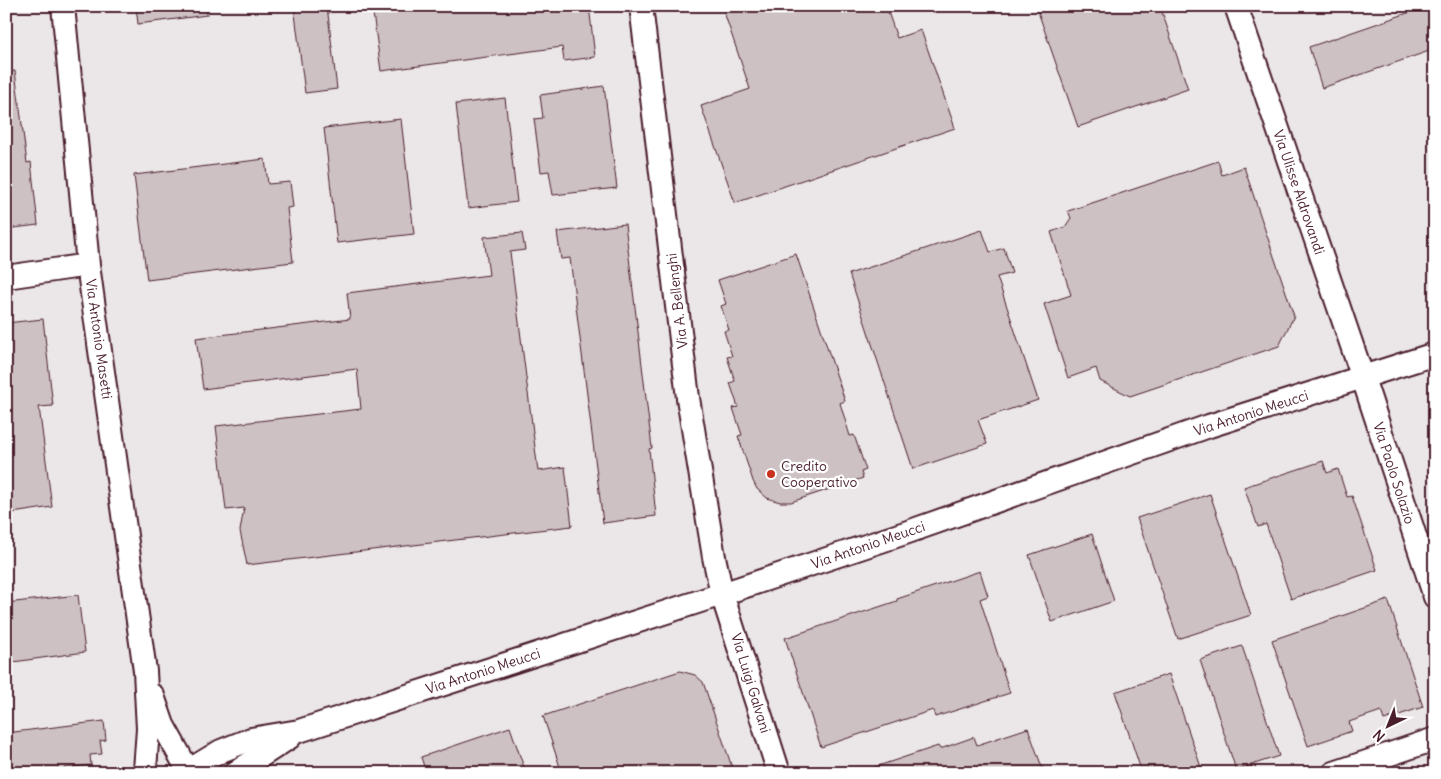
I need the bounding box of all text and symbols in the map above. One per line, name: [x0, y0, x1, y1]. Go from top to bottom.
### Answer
street label: Via Ulisse Aldrovandi: [1269, 127, 1329, 257]
street label: Via A. Bellenghi: [662, 252, 692, 350]
street label: Via Antonio Masetti: [82, 278, 116, 400]
street label: Via Antonio Meucci: [1191, 386, 1311, 440]
street label: Via Paolo Solazio: [1369, 420, 1419, 526]
place label: Credito Cooperativo: [781, 457, 858, 491]
marker: Credito Cooperativo: [765, 468, 777, 480]
street label: Via Antonio Meucci: [809, 517, 927, 573]
street label: Via Luigi Galvani: [727, 631, 775, 735]
street label: Via Antonio Meucci: [423, 644, 543, 698]
north arrow: [1364, 702, 1414, 752]
text: N: [1369, 726, 1389, 745]

